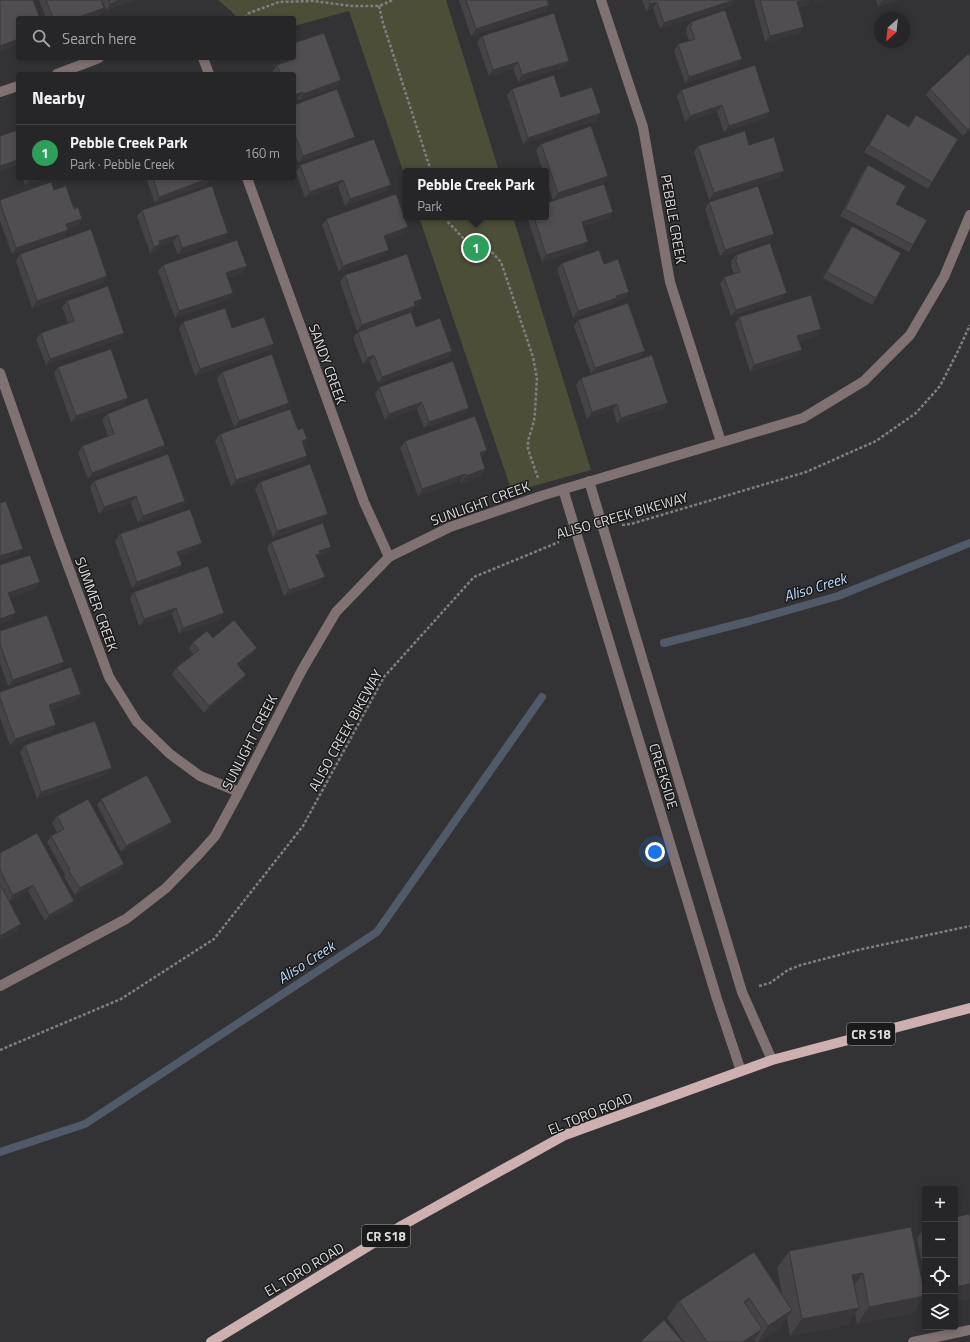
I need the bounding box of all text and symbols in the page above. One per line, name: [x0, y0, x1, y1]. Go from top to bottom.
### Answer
north arrow: [874, 12, 910, 48]
search box: [16, 16, 296, 60]
icon: search: [30, 27, 52, 49]
text: Search here: [62, 27, 136, 50]
text: Nearby: [32, 85, 85, 111]
text: Pebble Creek Park: [70, 131, 188, 154]
text: 1: [41, 143, 49, 163]
text: 160 m: [244, 143, 280, 163]
text: Park · Pebble Creek: [70, 154, 175, 174]
popup: [403, 168, 549, 220]
text: Pebble Creek Park: [417, 173, 535, 196]
street label: PEBBLE CREEK: [656, 173, 692, 265]
text: Park: [417, 196, 442, 216]
pin: 1: [463, 233, 489, 263]
street label: SANDY CREEK: [304, 321, 352, 407]
street label: SUNLIGHT CREEK: [427, 475, 533, 531]
street label: ALISO CREEK BIKEWAY: [554, 486, 691, 544]
street label: SUMMER CREEK: [70, 554, 124, 654]
water label: Aliso Creek: [781, 566, 851, 607]
street label: ALISO CREEK BIKEWAY: [303, 665, 387, 795]
street label: SUNLIGHT CREEK: [216, 691, 282, 793]
street label: CREEKSIDE: [644, 741, 684, 812]
your location: [645, 842, 665, 862]
water label: Aliso Creek: [273, 934, 341, 989]
road number: CR S18: [847, 1023, 895, 1045]
street label: EL TORO ROAD: [544, 1086, 636, 1140]
map controls: [922, 1186, 958, 1330]
button: +: [922, 1186, 958, 1222]
button: −: [922, 1222, 958, 1258]
road number: CR S18: [362, 1225, 410, 1247]
street label: EL TORO ROAD: [260, 1237, 348, 1301]
button: locate: [922, 1258, 958, 1294]
button: layers: [922, 1294, 958, 1330]

